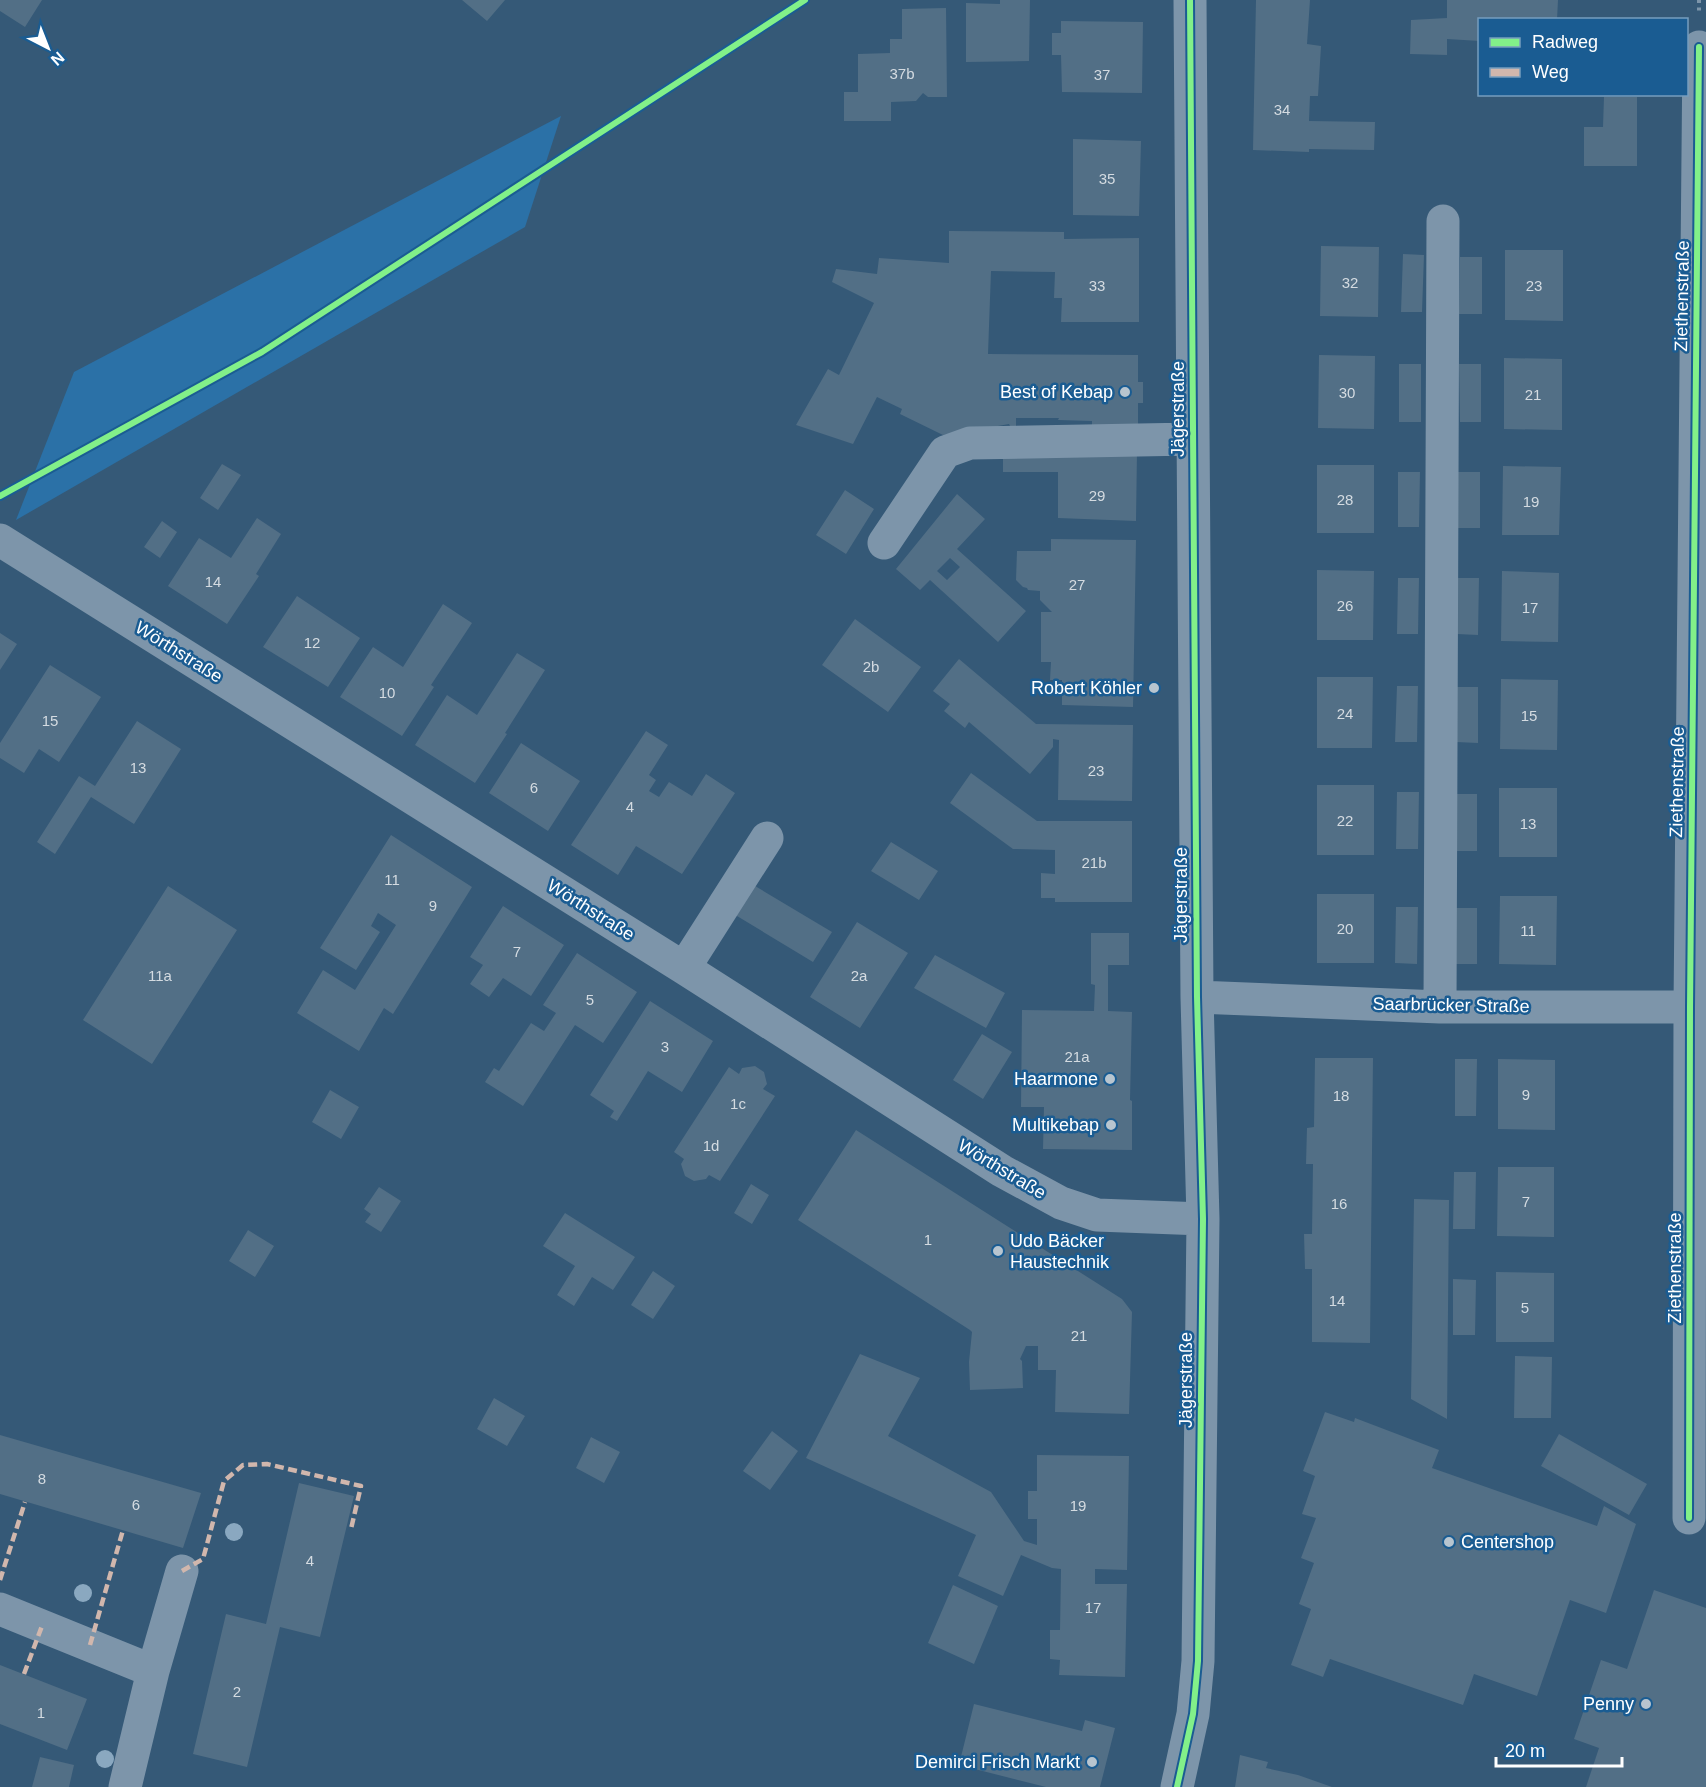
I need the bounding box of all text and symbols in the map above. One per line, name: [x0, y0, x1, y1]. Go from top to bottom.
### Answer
north arrow: [18, 18, 78, 78]
legend: [1478, 18, 1688, 96]
text: Radweg: [1532, 32, 1598, 52]
text: N: [48, 49, 68, 69]
text: Weg: [1532, 62, 1569, 82]
house number: 37b: [889, 65, 915, 82]
house number: 37: [1094, 66, 1110, 83]
house number: 34: [1274, 101, 1290, 118]
house number: 35: [1099, 170, 1115, 187]
street label: Ziethenstraße: [1671, 240, 1693, 352]
house number: 32: [1342, 274, 1358, 291]
house number: 33: [1089, 277, 1105, 294]
house number: 23: [1526, 277, 1542, 294]
street label: Jägerstraße: [1168, 361, 1188, 457]
place label: Best of Kebap: [1000, 382, 1113, 402]
house number: 30: [1339, 384, 1355, 401]
marker: Best of Kebap: [1118, 385, 1132, 399]
house number: 21: [1525, 386, 1541, 403]
house number: 29: [1089, 487, 1105, 504]
house number: 28: [1337, 491, 1353, 508]
house number: 19: [1523, 493, 1539, 510]
house number: 14: [205, 573, 221, 590]
house number: 27: [1069, 576, 1085, 593]
house number: 26: [1337, 597, 1353, 614]
house number: 17: [1522, 599, 1538, 616]
street label: Wörthstraße: [132, 617, 226, 687]
house number: 12: [304, 634, 320, 651]
house number: 2b: [863, 658, 879, 675]
place label: Robert Köhler: [1031, 678, 1142, 698]
marker: Robert Köhler: [1147, 681, 1161, 695]
house number: 10: [379, 684, 395, 701]
house number: 24: [1337, 705, 1353, 722]
house number: 15: [1521, 707, 1537, 724]
house number: 15: [42, 712, 58, 729]
street label: Ziethenstraße: [1666, 726, 1688, 838]
house number: 13: [130, 759, 146, 776]
house number: 23: [1088, 762, 1104, 779]
house number: 6: [530, 779, 538, 796]
house number: 4: [626, 798, 634, 815]
house number: 22: [1337, 812, 1353, 829]
house number: 13: [1520, 815, 1536, 832]
street label: Jägerstraße: [1171, 847, 1191, 943]
house number: 21b: [1081, 854, 1107, 871]
house number: 11: [384, 871, 400, 888]
street label: Wörthstraße: [544, 875, 638, 945]
house number: 9: [429, 897, 437, 914]
house number: 20: [1337, 920, 1353, 937]
house number: 11: [1520, 922, 1536, 939]
house number: 7: [513, 943, 521, 960]
house number: 11a: [148, 967, 173, 984]
house number: 2a: [851, 967, 868, 984]
house number: 5: [586, 991, 594, 1008]
street label: Saarbrücker Straße: [1372, 994, 1530, 1016]
house number: 3: [661, 1038, 669, 1055]
house number: 21a: [1064, 1048, 1090, 1065]
place label: Haarmone: [1014, 1069, 1098, 1089]
marker: Haarmone: [1103, 1072, 1117, 1086]
house number: 9: [1522, 1086, 1530, 1103]
house number: 18: [1333, 1087, 1349, 1104]
house number: 1c: [730, 1095, 746, 1112]
place label: Multikebap: [1012, 1115, 1099, 1135]
marker: Multikebap: [1104, 1118, 1118, 1132]
street label: Wörthstraße: [954, 1135, 1050, 1203]
house number: 1d: [703, 1137, 719, 1154]
house number: 7: [1522, 1193, 1530, 1210]
house number: 16: [1331, 1195, 1347, 1212]
street label: Ziethenstraße: [1665, 1212, 1685, 1324]
house number: 1: [924, 1231, 932, 1248]
place label: Udo Bäcker Haustechnik: [1010, 1231, 1110, 1272]
marker: Udo Bäcker Haustechnik: [991, 1244, 1005, 1258]
house number: 14: [1329, 1292, 1345, 1309]
house number: 5: [1521, 1299, 1529, 1316]
house number: 21: [1071, 1327, 1087, 1344]
street label: Jägerstraße: [1176, 1332, 1196, 1428]
house number: 8: [38, 1470, 46, 1487]
house number: 6: [132, 1496, 140, 1513]
house number: 19: [1070, 1497, 1086, 1514]
place label: Centershop: [1461, 1532, 1554, 1552]
marker: Centershop: [1442, 1535, 1456, 1549]
house number: 4: [306, 1552, 314, 1569]
house number: 17: [1085, 1599, 1101, 1616]
house number: 2: [233, 1683, 241, 1700]
place label: Penny: [1583, 1694, 1634, 1714]
marker: Penny: [1639, 1697, 1653, 1711]
house number: 1: [37, 1704, 45, 1721]
scale bar: [1496, 1730, 1622, 1768]
text: 20 m: [1505, 1741, 1545, 1761]
place label: Demirci Frisch Markt: [915, 1752, 1080, 1772]
marker: Demirci Frisch Markt: [1085, 1755, 1099, 1769]

